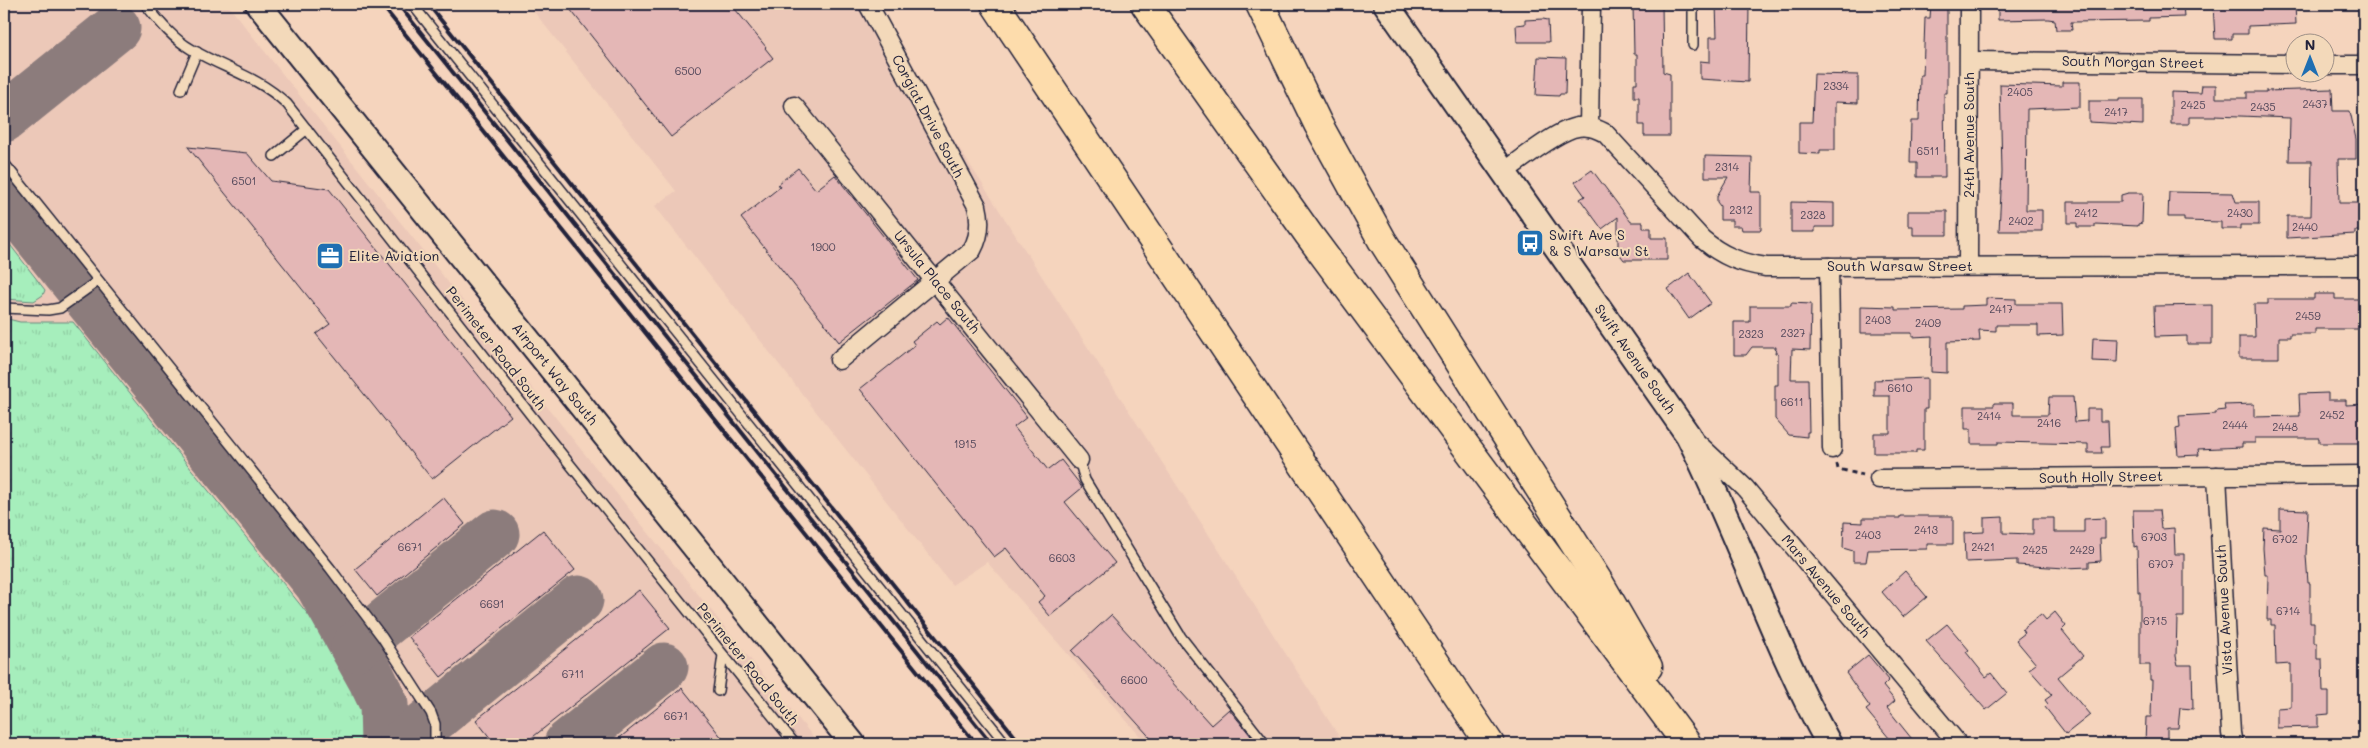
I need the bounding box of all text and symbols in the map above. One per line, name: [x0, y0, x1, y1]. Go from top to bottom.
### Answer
north arrow: [2286, 32, 2336, 82]
text: N: [2305, 35, 2315, 54]
street label: Corgiat Drive South: [888, 51, 969, 181]
street label: South Morgan Street: [2062, 51, 2204, 72]
house number: 6500: [675, 63, 702, 78]
street label: 24th Avenue South: [1959, 72, 1978, 198]
house number: 2334: [1823, 78, 1849, 93]
house number: 2405: [2007, 84, 2033, 99]
house number: 2437: [2302, 96, 2328, 111]
house number: 2425: [2180, 97, 2206, 112]
house number: 2435: [2250, 99, 2276, 114]
house number: 2417: [2104, 104, 2128, 119]
house number: 6511: [1917, 143, 1939, 158]
house number: 2314: [1715, 159, 1740, 174]
house number: 6501: [232, 173, 256, 188]
house number: 2312: [1729, 202, 1753, 217]
house number: 2412: [2074, 205, 2098, 220]
house number: 2430: [2227, 205, 2253, 220]
house number: 2328: [1800, 207, 1826, 222]
house number: 2402: [2008, 213, 2034, 228]
house number: 2440: [2292, 219, 2318, 234]
place label: Swift Ave S & S Warsaw St: [1549, 225, 1649, 260]
street label: Ursula Place South: [890, 226, 985, 337]
bus stop icon: Swift Ave S & S Warsaw St: [1515, 228, 1545, 258]
house number: 1900: [811, 239, 836, 254]
office icon: Elite Aviation: [315, 241, 345, 271]
place label: Elite Aviation: [349, 246, 439, 265]
street label: South Warsaw Street: [1827, 256, 1973, 275]
street label: Perimeter Road South: [442, 282, 551, 413]
street label: Swift Avenue South: [1590, 300, 1681, 417]
house number: 2417: [1989, 301, 2013, 316]
house number: 2459: [2295, 308, 2321, 323]
house number: 2403: [1865, 312, 1891, 327]
house number: 2409: [1915, 315, 1941, 330]
street label: Airport Way South: [508, 319, 603, 429]
house number: 2327: [1781, 325, 1805, 340]
house number: 2323: [1738, 326, 1764, 341]
house number: 6610: [1888, 380, 1913, 395]
house number: 6611: [1780, 394, 1804, 409]
house number: 2452: [2319, 407, 2345, 422]
house number: 2414: [1977, 408, 2002, 423]
house number: 2416: [2037, 415, 2061, 430]
house number: 2444: [2222, 417, 2248, 432]
house number: 2448: [2272, 419, 2298, 434]
house number: 1915: [954, 436, 976, 451]
street label: South Holly Street: [2039, 466, 2163, 487]
house number: 2413: [1914, 522, 1939, 537]
house number: 2403: [1855, 527, 1881, 542]
house number: 6703: [2141, 529, 2168, 544]
street label: Mars Avenue South: [1778, 530, 1875, 641]
house number: 6702: [2272, 531, 2298, 546]
house number: 6671: [398, 539, 422, 554]
house number: 2421: [1971, 539, 1995, 554]
house number: 2425: [2022, 542, 2048, 557]
house number: 2429: [2069, 542, 2095, 557]
street label: Vista Avenue South: [2211, 544, 2236, 676]
house number: 6603: [1049, 550, 1076, 565]
house number: 6707: [2148, 556, 2174, 571]
house number: 6691: [480, 596, 504, 611]
street label: Perimeter Road South: [693, 599, 804, 729]
house number: 6714: [2276, 603, 2301, 618]
house number: 6715: [2143, 613, 2167, 628]
house number: 6711: [562, 666, 584, 681]
house number: 6600: [1121, 672, 1148, 687]
house number: 6671: [664, 708, 688, 723]

